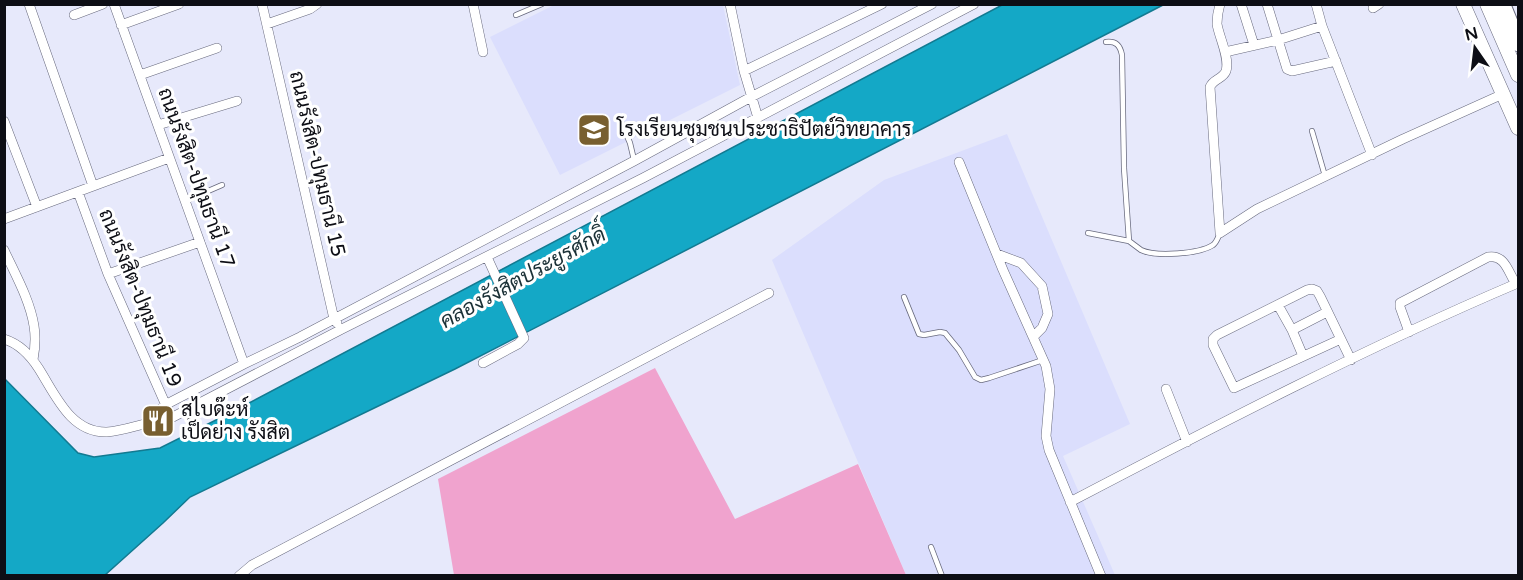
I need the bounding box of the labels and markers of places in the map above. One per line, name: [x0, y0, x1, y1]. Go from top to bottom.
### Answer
school or university icon: โรงเรียนชุมชนประชาธิปัตย์วิทยาคาร: [576, 112, 612, 148]
place label: โรงเรียนชุมชนประชาธิปัตย์วิทยาคาร: [616, 115, 911, 143]
place label: สุไบด๊ะห์ เป็ดย่าง รังสิต: [181, 395, 290, 445]
restaurant icon: สุไบด๊ะห์ เป็ดย่าง รังสิต: [140, 403, 176, 439]

